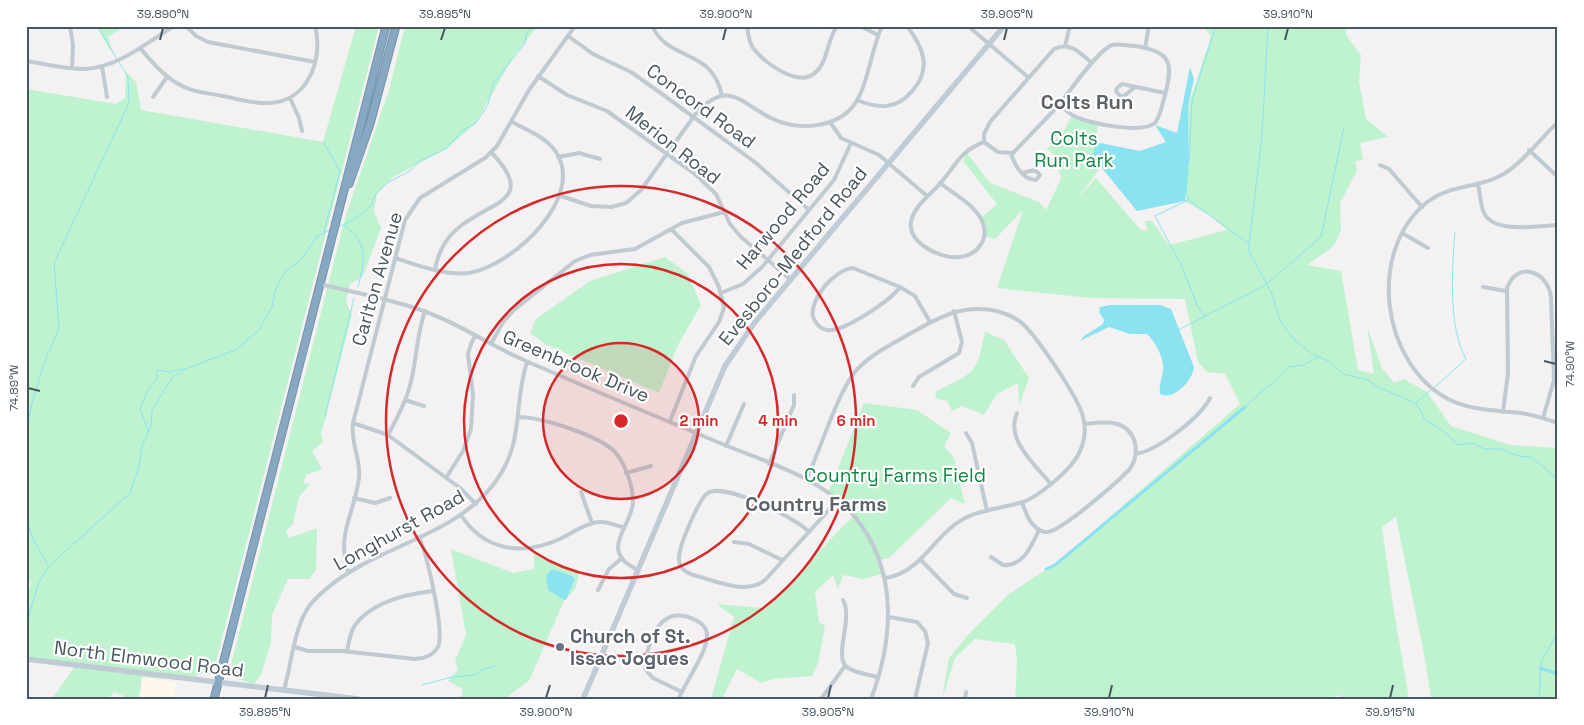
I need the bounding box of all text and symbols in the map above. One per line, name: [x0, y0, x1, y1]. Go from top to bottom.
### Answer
text: 39.890°N: [137, 6, 189, 22]
text: 39.895°N: [419, 6, 471, 22]
text: 39.900°N: [700, 6, 752, 22]
text: 39.905°N: [981, 6, 1033, 22]
text: 39.910°N: [1263, 6, 1313, 22]
street label: Concord Road: [641, 58, 761, 154]
district label: Colts Run: [1041, 89, 1133, 115]
street label: Merion Road: [620, 100, 726, 190]
park label: Colts Run Park: [1034, 126, 1114, 173]
street label: Harwood Road: [731, 157, 835, 275]
street label: Evesboro-Medford Road: [713, 161, 873, 351]
street label: Carlton Avenue: [346, 209, 408, 349]
street label: Greenbrook Drive: [499, 324, 653, 408]
text: 74.90°W: [1562, 340, 1578, 387]
text: 74.89°W: [6, 364, 22, 411]
text: 2 min: [680, 411, 718, 430]
text: 4 min: [758, 411, 798, 430]
text: 6 min: [836, 411, 876, 430]
centre of rings: [612, 412, 630, 430]
park label: Country Farms Field: [804, 463, 986, 488]
street label: Longhurst Road: [329, 484, 469, 576]
district label: Country Farms: [745, 491, 887, 517]
place label: Church of St. Issac Jogues: [570, 624, 691, 671]
street label: North Elmwood Road: [53, 635, 245, 683]
marker: Church of St. Issac Jogues: [554, 641, 566, 653]
text: 39.895°N: [239, 704, 291, 720]
text: 39.900°N: [520, 704, 572, 720]
text: 39.905°N: [802, 704, 854, 720]
text: 39.910°N: [1084, 704, 1134, 720]
text: 39.915°N: [1365, 704, 1415, 720]

